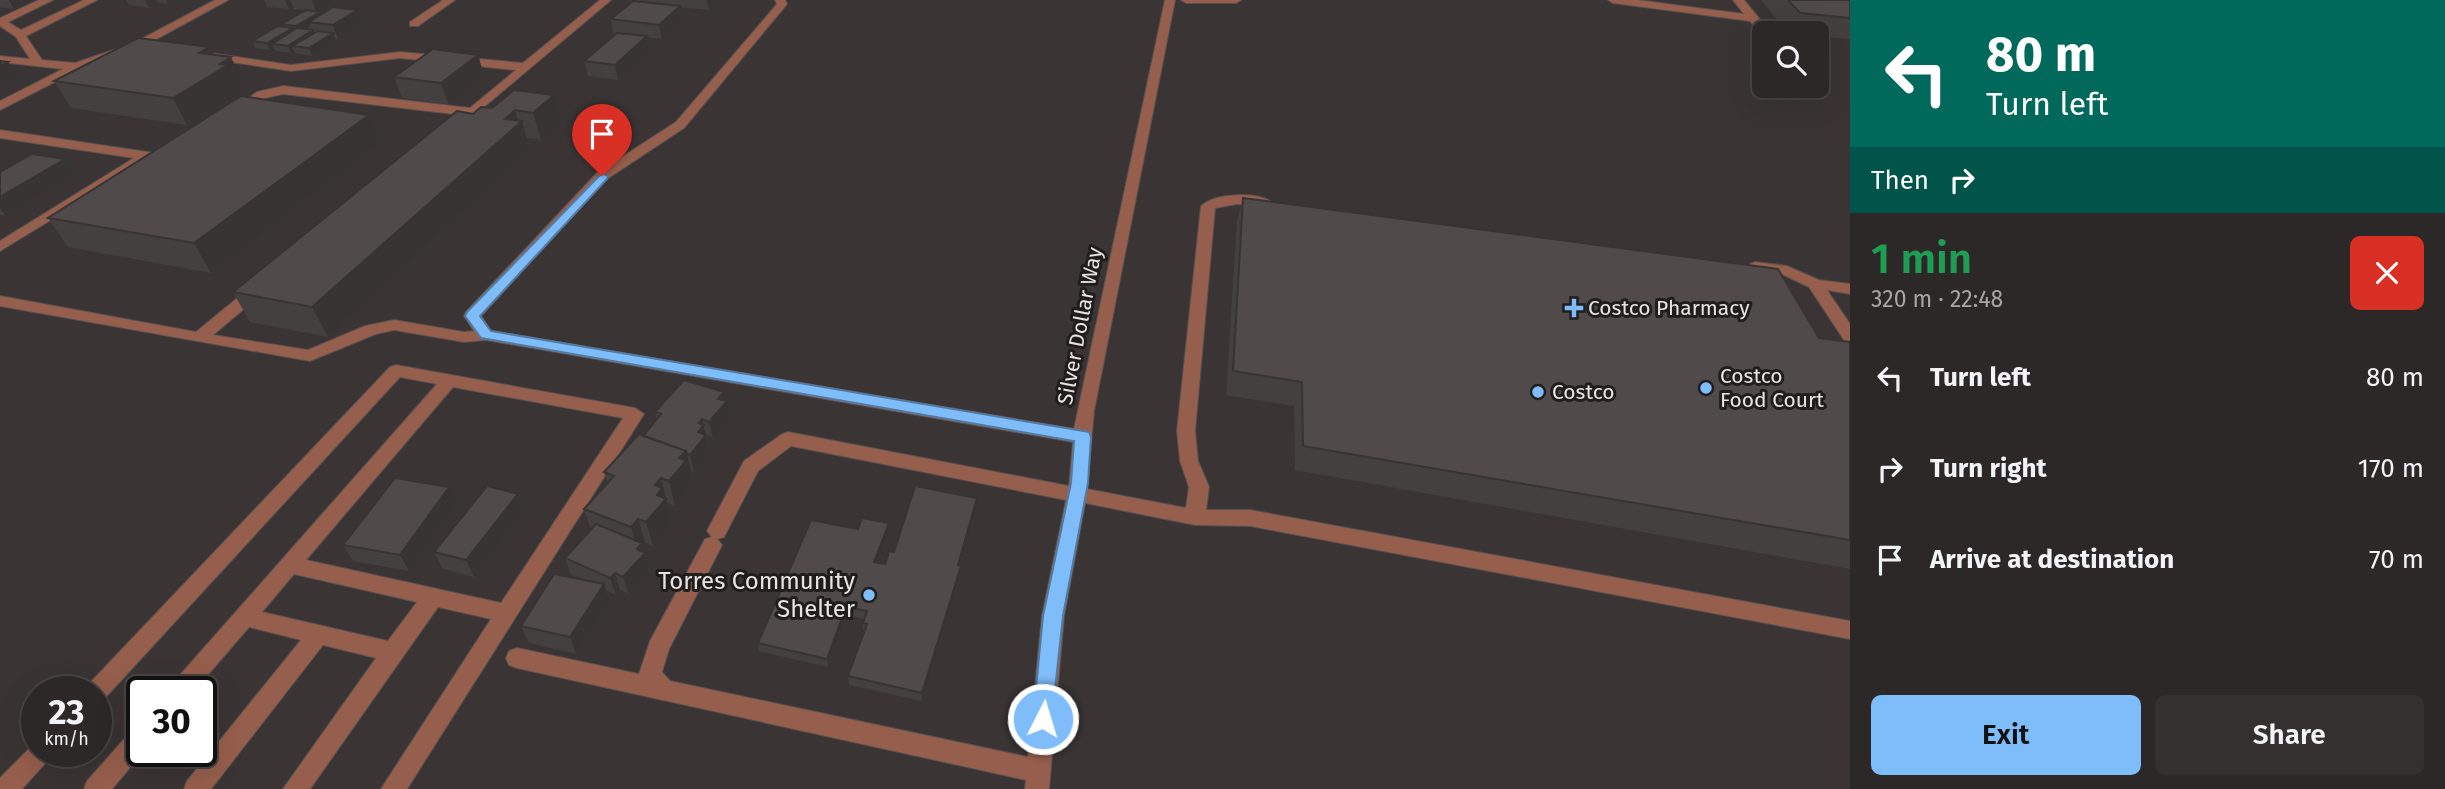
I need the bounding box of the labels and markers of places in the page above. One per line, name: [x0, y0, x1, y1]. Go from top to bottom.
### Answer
pin: [572, 104, 632, 176]
place label: Costco Pharmacy: [1588, 295, 1750, 321]
marker: Costco Pharmacy: [1566, 300, 1582, 316]
place label: Costco Food Court: [1720, 363, 1824, 413]
place label: Costco: [1552, 379, 1615, 405]
marker: Costco Food Court: [1698, 380, 1714, 396]
marker: Costco: [1530, 384, 1546, 400]
place label: Torres Community Shelter: [658, 567, 856, 623]
marker: Torres Community Shelter: [861, 587, 877, 603]

